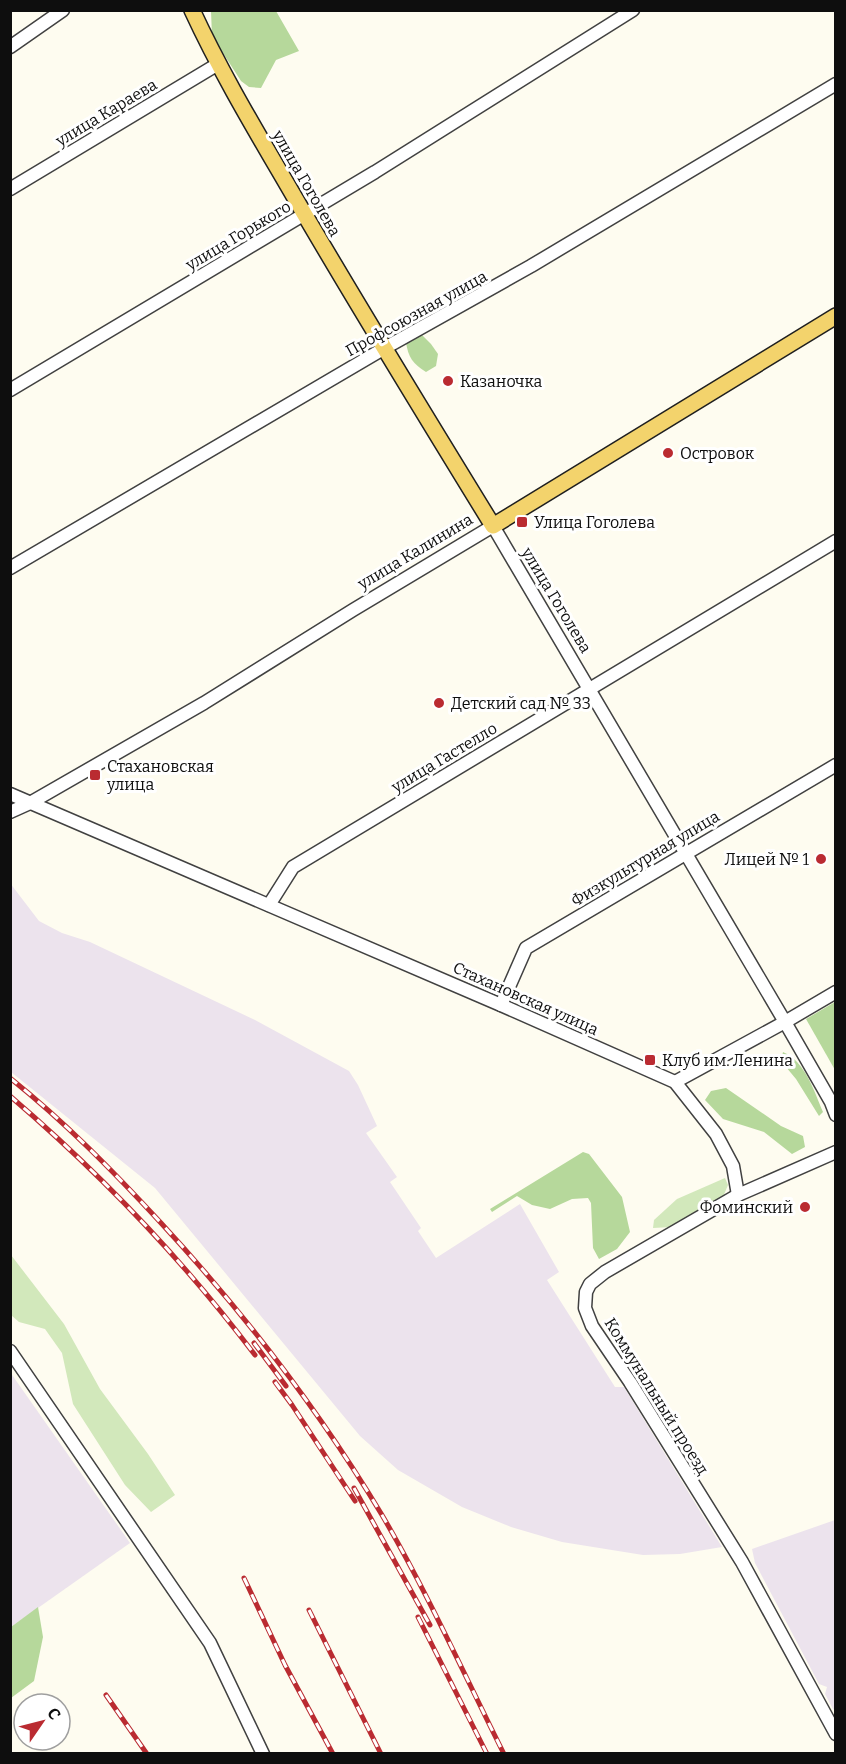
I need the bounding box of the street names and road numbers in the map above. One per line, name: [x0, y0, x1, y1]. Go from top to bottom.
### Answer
street label: улица Караева: [51, 75, 160, 151]
street label: улица Гоголева: [268, 126, 345, 240]
street label: улица Горького: [181, 197, 294, 275]
street label: Профсоюзная улица: [342, 266, 491, 360]
street label: улица Калинина: [354, 510, 476, 594]
street label: улица Гоголева: [517, 543, 596, 657]
street label: улица Гастелло: [387, 718, 500, 797]
street label: Физкультурная улица: [568, 806, 723, 910]
street label: Стахановская улица: [450, 958, 602, 1039]
street label: Коммунальный проезд: [600, 1314, 713, 1478]

